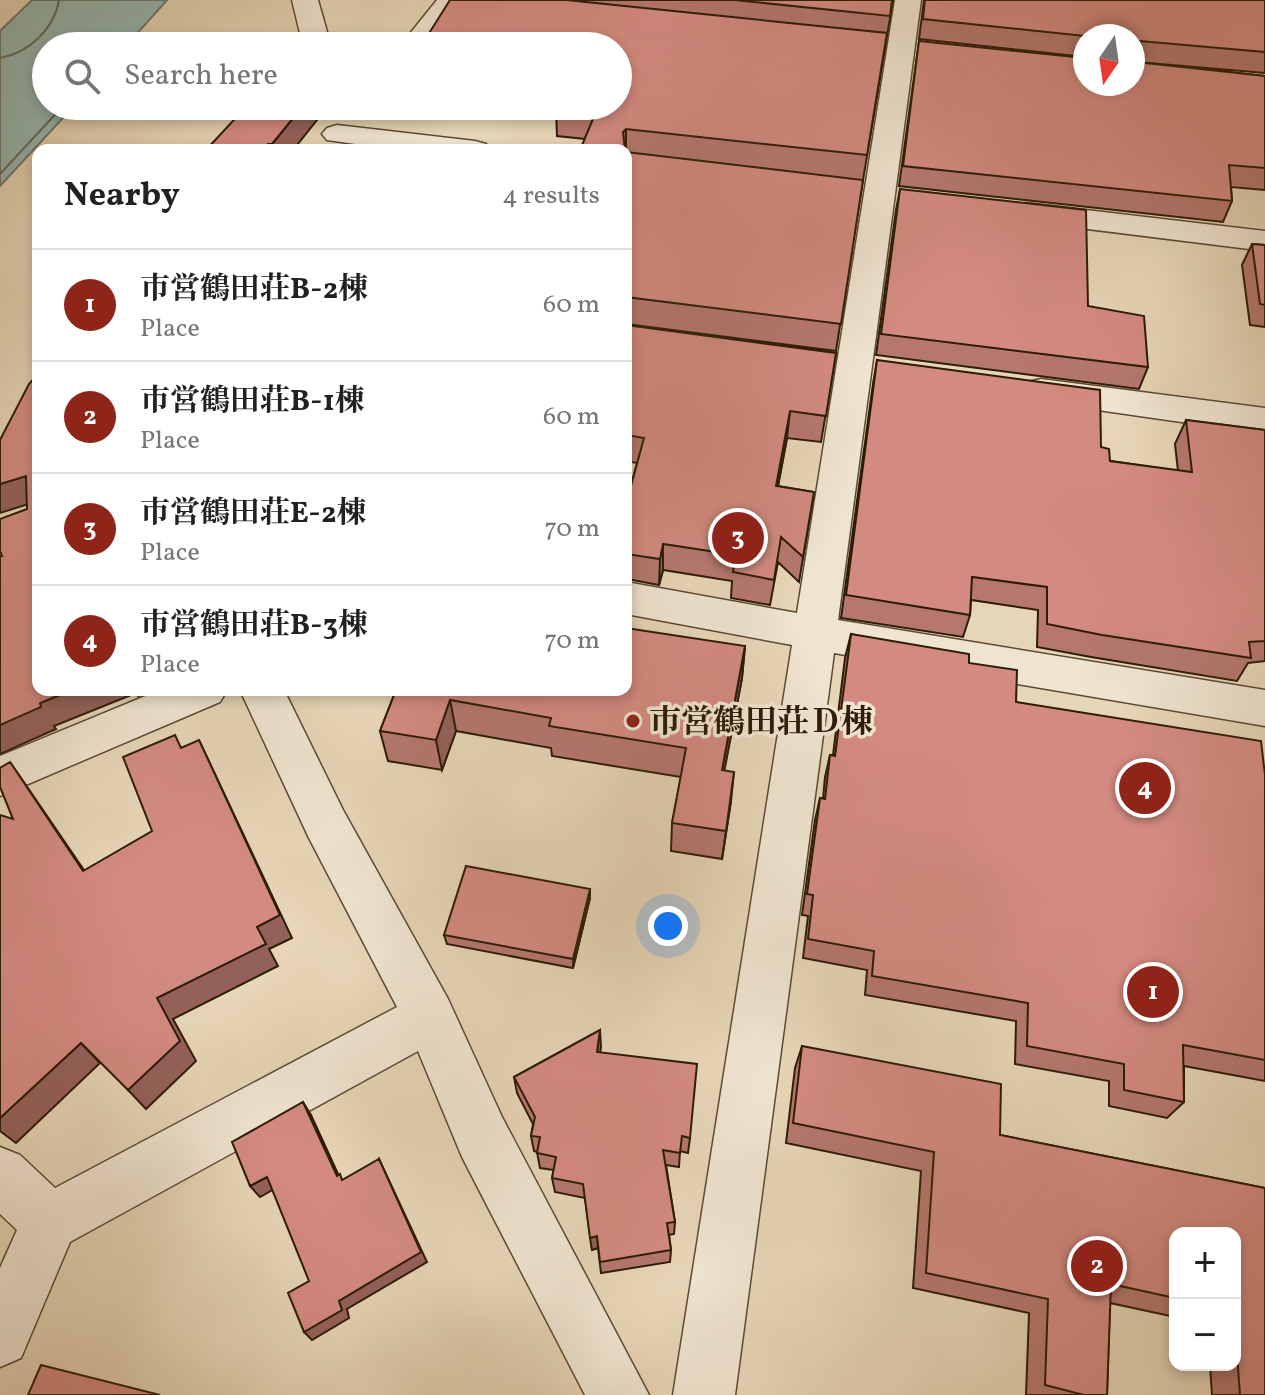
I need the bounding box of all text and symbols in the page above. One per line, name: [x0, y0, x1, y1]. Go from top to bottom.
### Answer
north arrow: [1073, 24, 1145, 96]
search box: [32, 32, 632, 120]
icon: search: [60, 54, 104, 98]
text: Search here: [124, 55, 278, 97]
text: Nearby: [64, 173, 180, 220]
text: 4 results: [502, 178, 600, 214]
text: 市営鶴田荘B-2棟: [140, 269, 368, 311]
text: 1: [85, 287, 95, 323]
text: 60 m: [543, 287, 600, 323]
text: Place: [140, 311, 200, 347]
text: 市営鶴田荘B-1棟: [140, 381, 365, 423]
text: 2: [83, 399, 97, 435]
text: 60 m: [543, 399, 600, 435]
text: Place: [140, 423, 200, 459]
text: 市営鶴田荘E-2棟: [140, 493, 367, 535]
pin: 3: [712, 508, 764, 568]
text: 3: [83, 511, 97, 547]
text: 70 m: [545, 511, 600, 547]
text: Place: [140, 535, 200, 571]
text: 市営鶴田荘B-3棟: [140, 605, 368, 647]
text: 4: [82, 623, 98, 659]
text: 70 m: [545, 623, 600, 659]
text: Place: [140, 647, 200, 683]
place label: 市営鶴田荘Ｄ棟: [649, 702, 873, 746]
marker: 市営鶴田荘Ｄ棟: [624, 712, 642, 730]
pin: 4: [1119, 758, 1171, 818]
your location: [648, 906, 688, 946]
pin: 1: [1127, 962, 1179, 1022]
map controls: [1169, 1227, 1241, 1371]
button: +: [1169, 1227, 1241, 1299]
pin: 2: [1071, 1236, 1123, 1296]
button: −: [1169, 1299, 1241, 1371]

